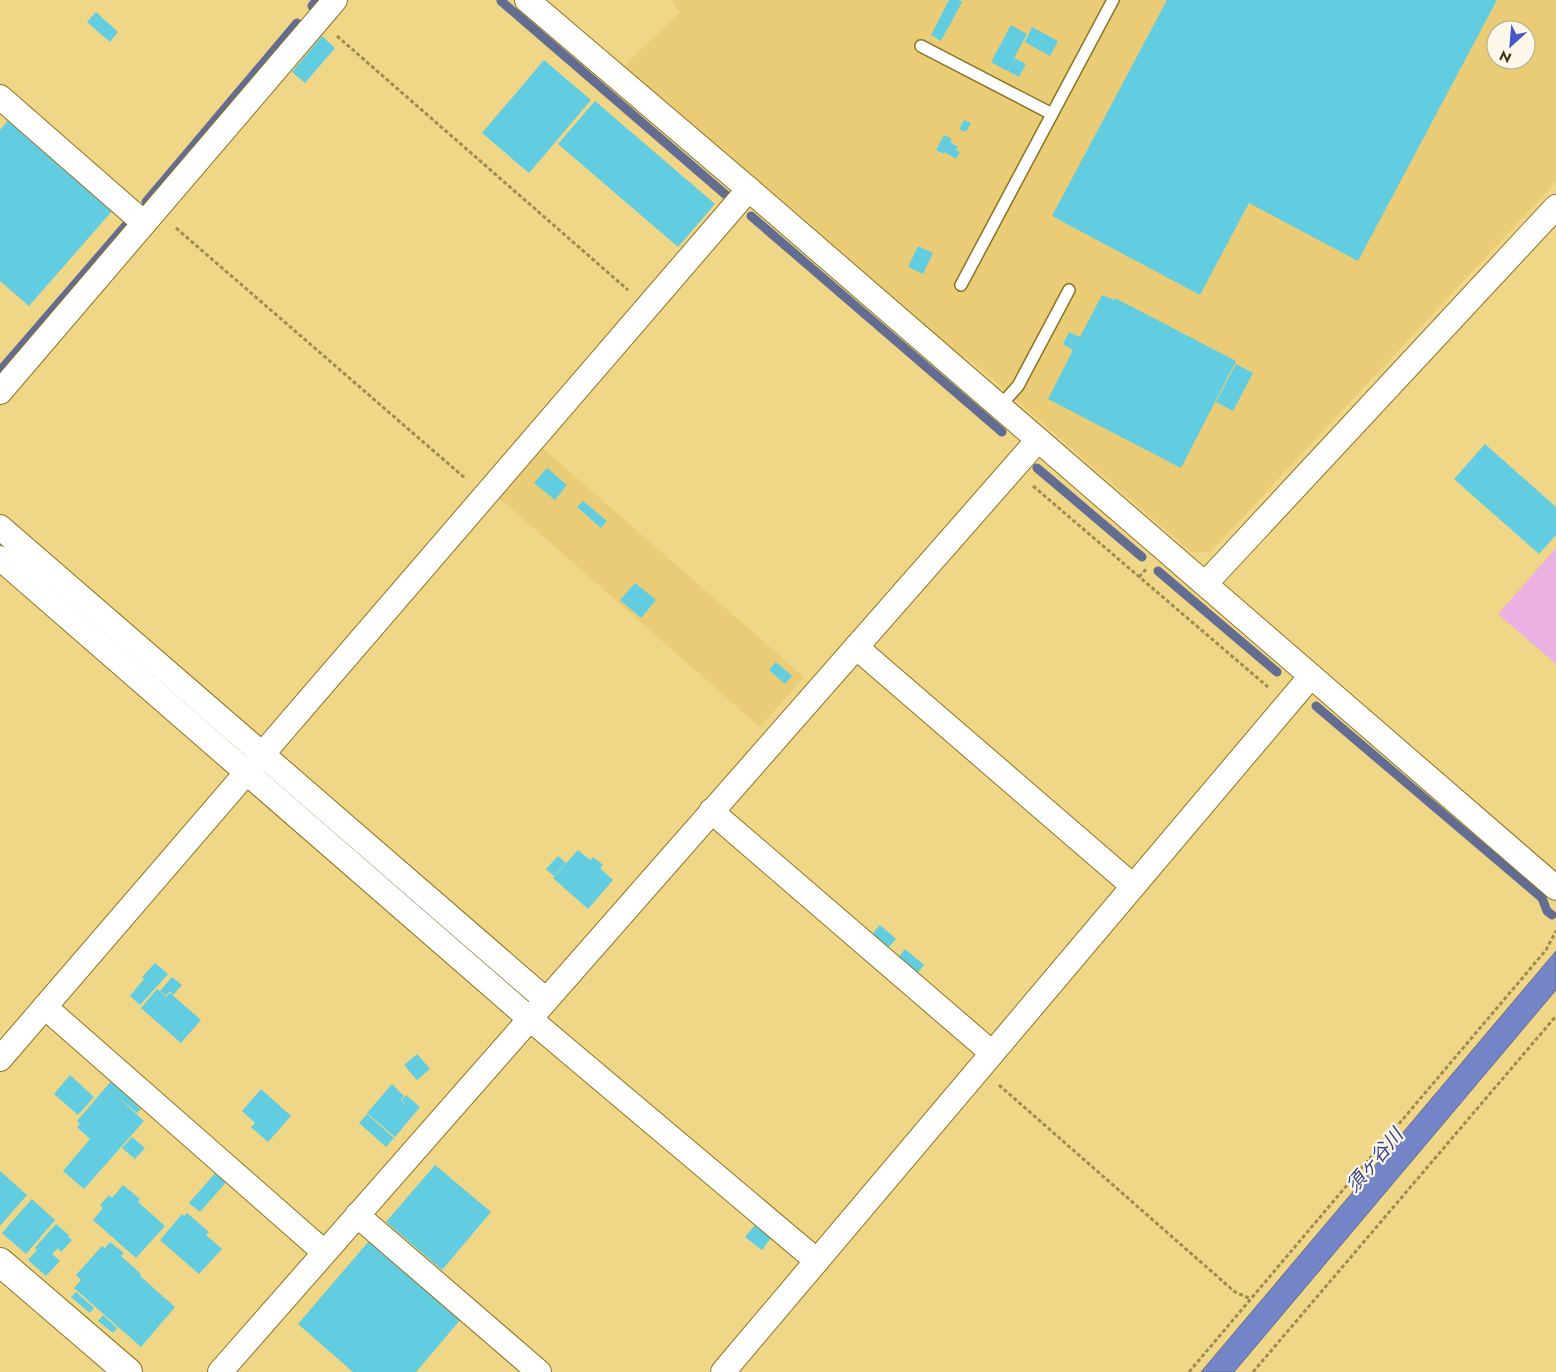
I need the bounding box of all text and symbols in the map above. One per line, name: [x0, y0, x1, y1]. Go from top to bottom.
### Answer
north arrow: [1486, 20, 1536, 70]
text: N: [1496, 45, 1515, 68]
water label: 須ヶ谷川: [1340, 1121, 1410, 1198]

